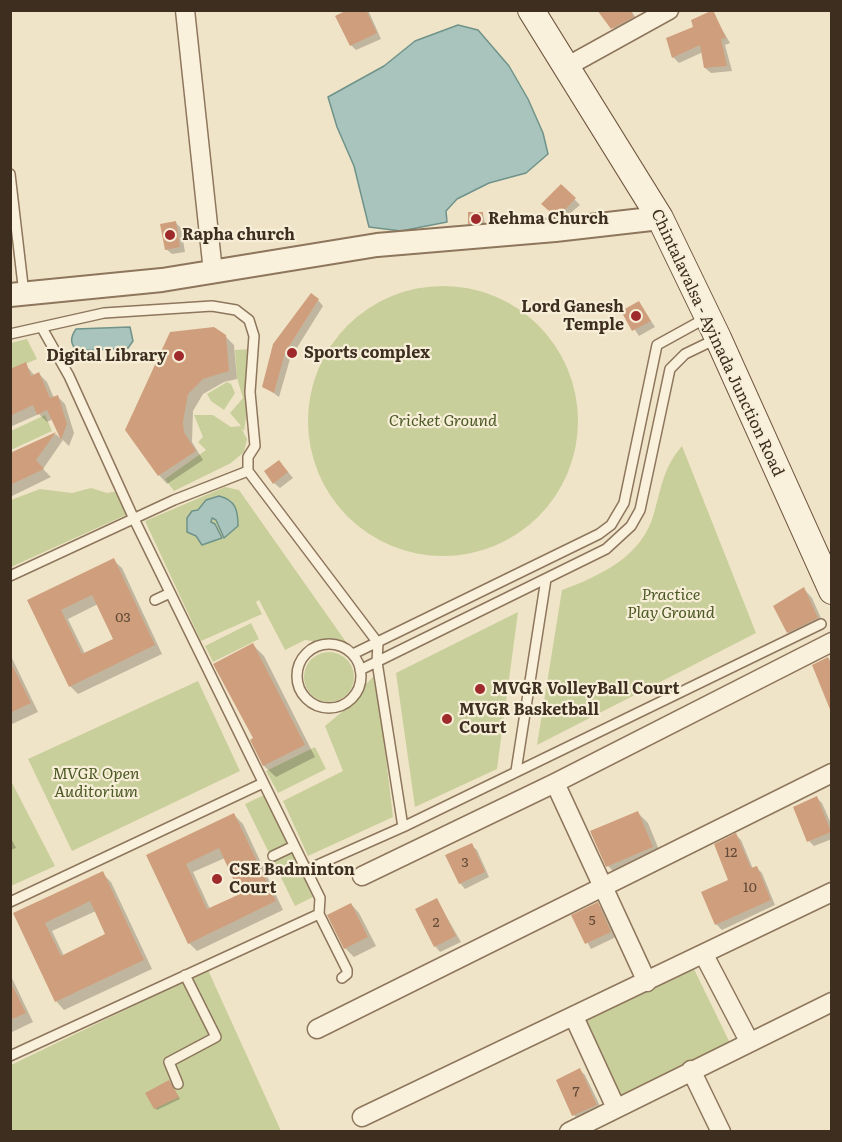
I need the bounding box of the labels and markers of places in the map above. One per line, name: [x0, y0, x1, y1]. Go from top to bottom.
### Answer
place label: Rehma Church: [488, 209, 609, 229]
marker: Rehma Church: [469, 212, 483, 226]
place label: Rapha church: [182, 225, 295, 245]
marker: Rapha church: [163, 228, 177, 242]
place label: Lord Ganesh Temple: [521, 297, 624, 335]
marker: Lord Ganesh Temple: [629, 309, 643, 323]
place label: Sports complex: [304, 343, 430, 363]
place label: Digital Library: [46, 346, 167, 366]
marker: Sports complex: [285, 346, 299, 360]
marker: Digital Library: [172, 349, 186, 363]
place label: MVGR VolleyBall Court: [492, 679, 680, 699]
marker: MVGR VolleyBall Court: [473, 682, 487, 696]
place label: MVGR Basketball Court: [459, 700, 599, 738]
marker: MVGR Basketball Court: [440, 712, 454, 726]
place label: CSE Badminton Court: [229, 860, 355, 898]
marker: CSE Badminton Court: [210, 872, 224, 886]

